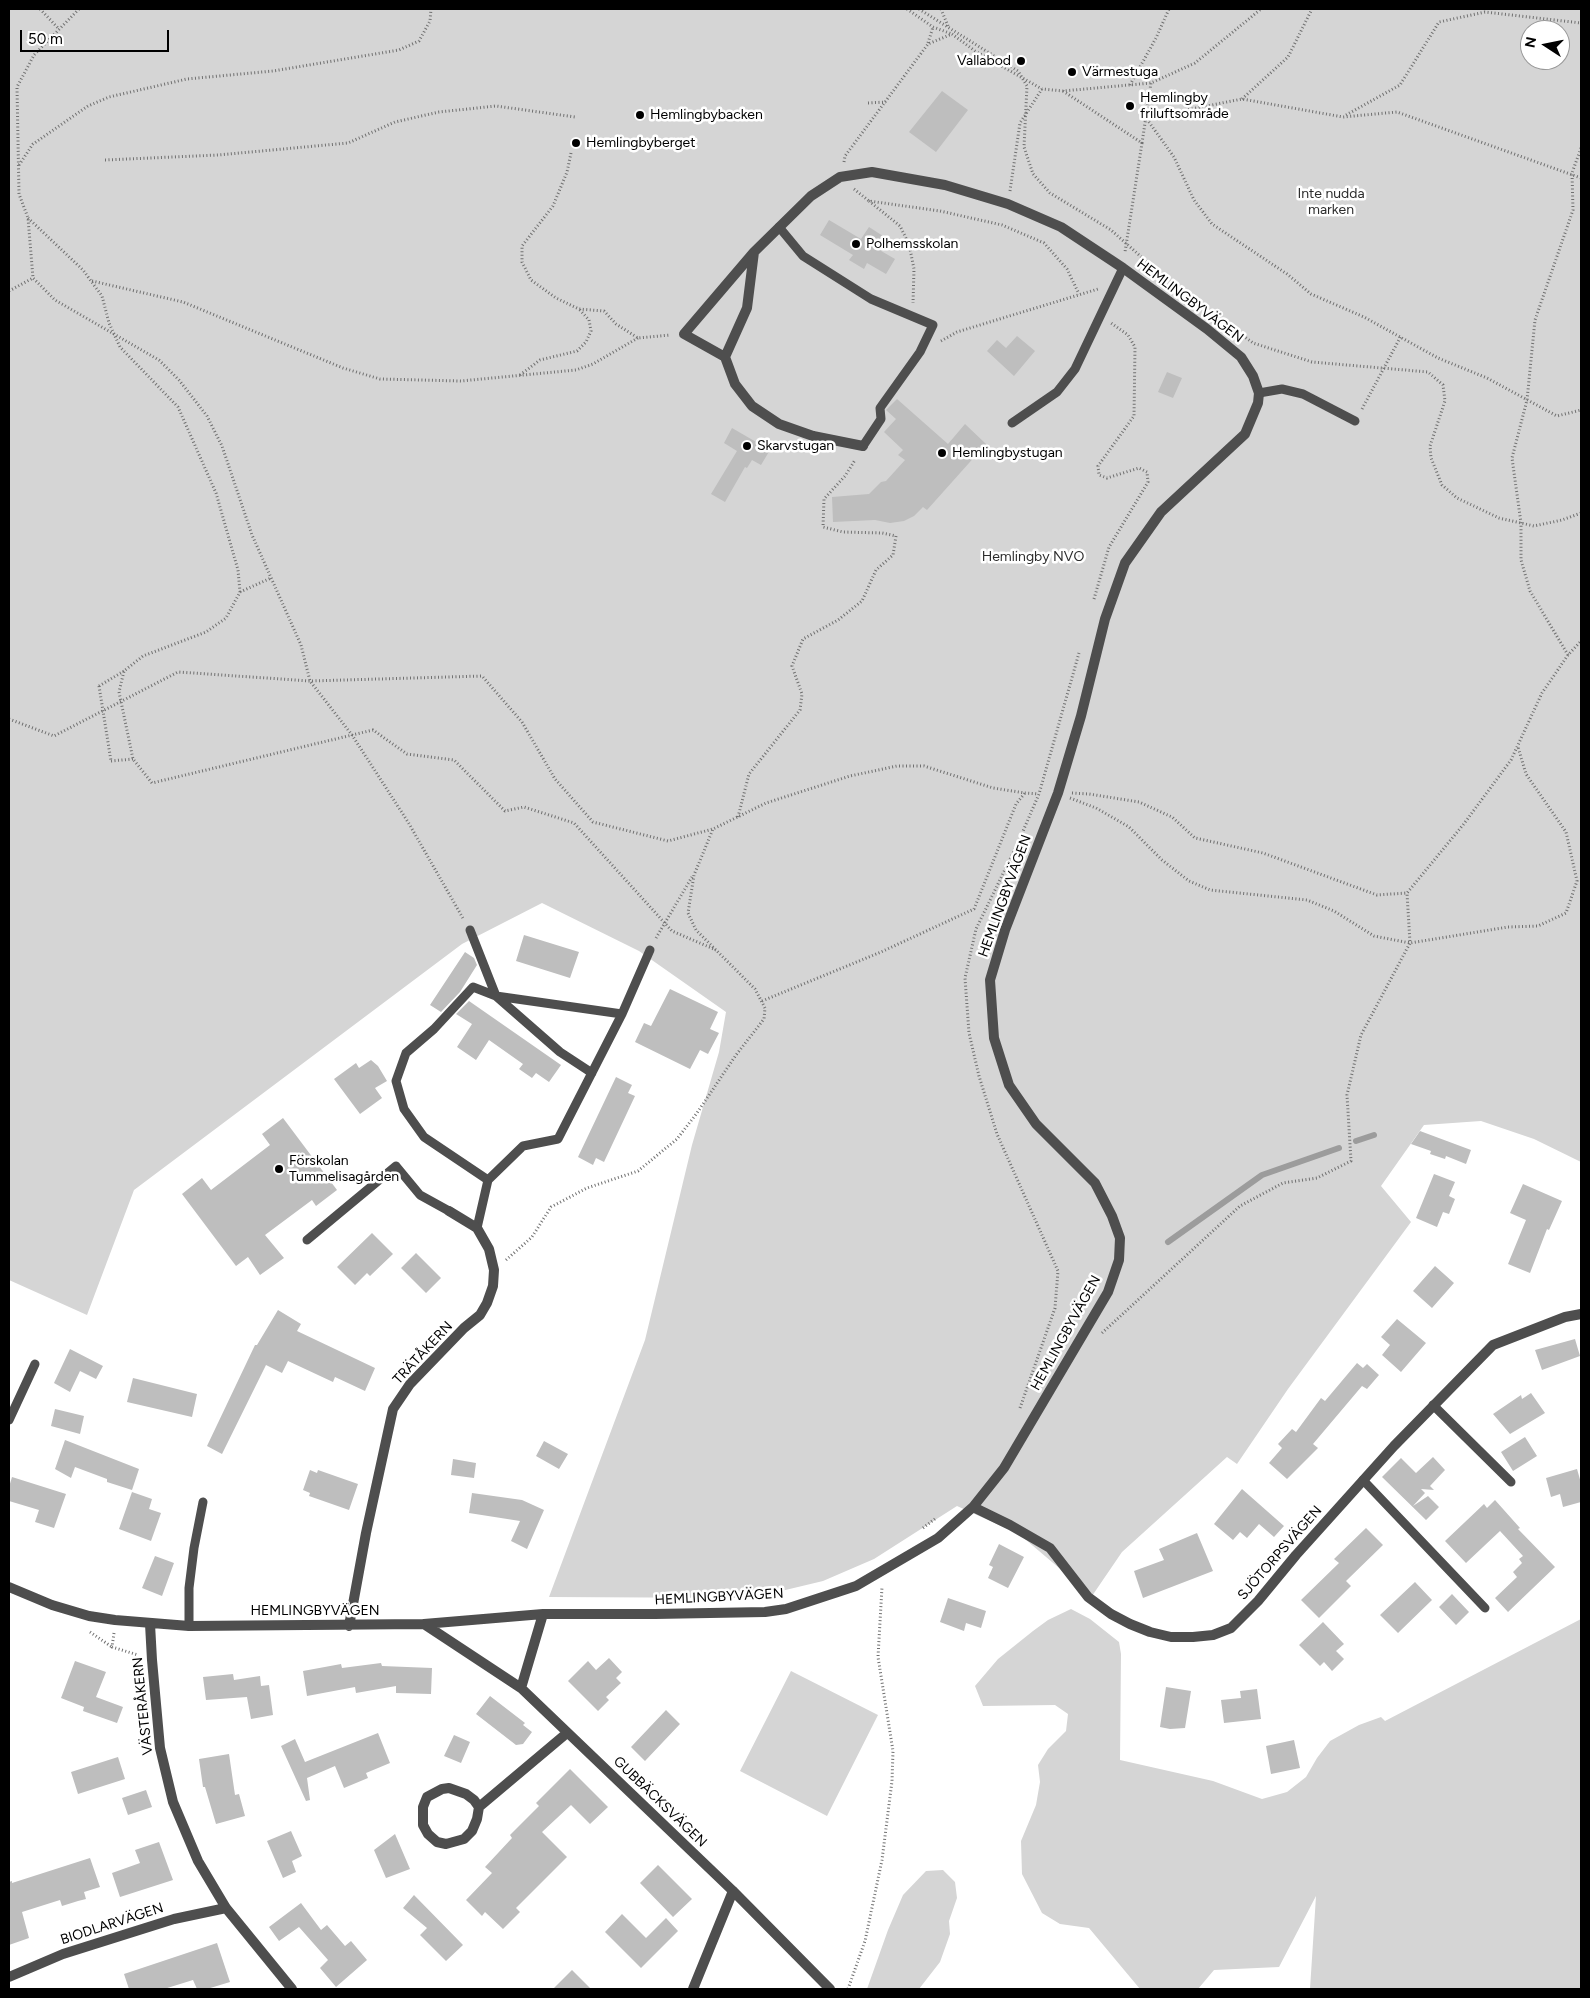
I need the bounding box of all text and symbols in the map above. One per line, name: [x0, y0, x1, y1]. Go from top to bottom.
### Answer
scale bar: [22, 20, 171, 52]
north arrow: [1520, 20, 1570, 70]
text: 50 m: [28, 30, 63, 48]
text: N: [1521, 35, 1540, 49]
place label: Vallabod: [957, 53, 1011, 69]
marker: Vallabod: [1015, 55, 1027, 67]
place label: Värmestuga: [1082, 64, 1158, 80]
marker: Värmestuga: [1066, 66, 1078, 78]
place label: Hemlingby friluftsområde: [1140, 90, 1229, 122]
marker: Hemlingby friluftsområde: [1124, 100, 1136, 112]
place label: Hemlingbybacken: [650, 107, 763, 123]
marker: Hemlingbybacken: [634, 109, 646, 121]
place label: Hemlingbyberget: [586, 135, 696, 151]
marker: Hemlingbyberget: [570, 137, 582, 149]
park label: Inte nudda marken: [1297, 186, 1365, 218]
place label: Polhemsskolan: [866, 236, 958, 252]
marker: Polhemsskolan: [850, 238, 862, 250]
street label: HEMLINGBYVÄGEN: [1133, 255, 1247, 347]
place label: Skarvstugan: [757, 438, 834, 454]
marker: Skarvstugan: [741, 440, 753, 452]
place label: Hemlingbystugan: [952, 445, 1063, 461]
marker: Hemlingbystugan: [936, 447, 948, 459]
park label: Hemlingby NVO: [982, 549, 1084, 565]
street label: HEMLINGBYVÄGEN: [975, 832, 1035, 960]
place label: Förskolan Tummelisagården: [289, 1153, 399, 1186]
marker: Förskolan Tummelisagården: [273, 1163, 285, 1175]
street label: HEMLINGBYVÄGEN: [1027, 1272, 1105, 1394]
street label: TRÄTÅKERN: [390, 1318, 456, 1388]
street label: SJÖTORPSVÄGEN: [1234, 1502, 1326, 1604]
street label: HEMLINGBYVÄGEN: [654, 1585, 784, 1609]
street label: HEMLINGBYVÄGEN: [250, 1603, 380, 1619]
street label: VÄSTERÅKERN: [129, 1656, 157, 1756]
street label: GUBBÄCKSVÄGEN: [610, 1753, 710, 1851]
street label: BIODLARVÄGEN: [58, 1899, 166, 1949]

